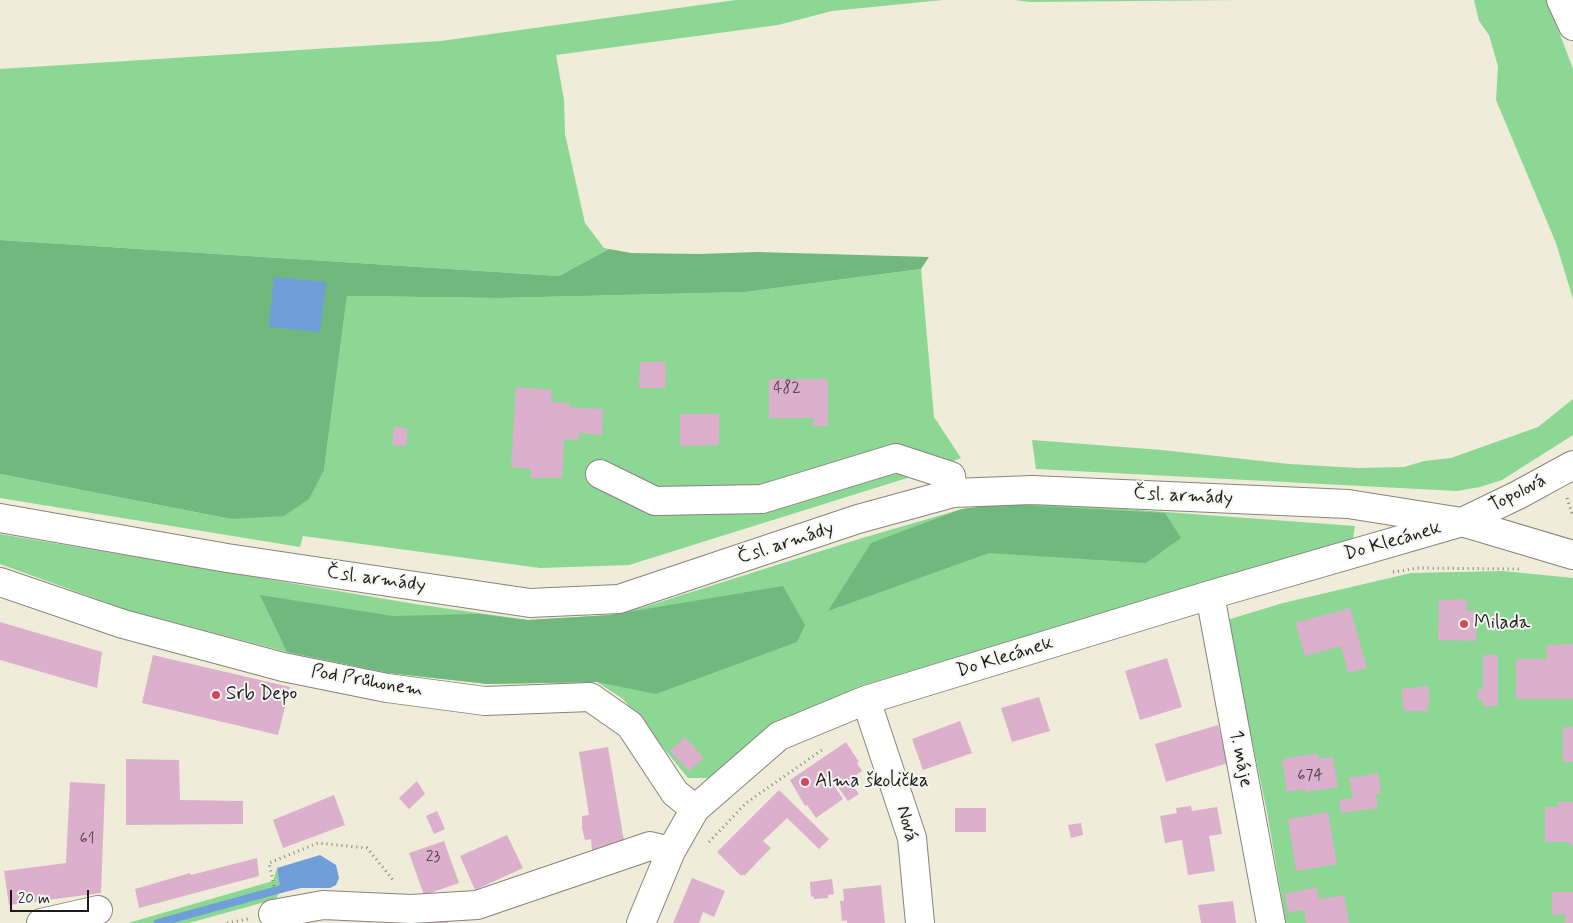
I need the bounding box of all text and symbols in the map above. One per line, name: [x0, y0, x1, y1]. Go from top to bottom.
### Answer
house number: 482: [773, 379, 801, 399]
street label: Topolová: [1486, 470, 1550, 518]
street label: Čsl. armády: [1133, 483, 1233, 511]
street label: Do Klecánek: [1342, 517, 1444, 567]
street label: Čsl. armády: [735, 518, 837, 570]
street label: Čsl. armády: [325, 562, 427, 598]
place label: Milada: [1474, 613, 1530, 635]
marker: Milada: [1458, 618, 1470, 630]
street label: Do Klecánek: [954, 632, 1056, 684]
street label: Pod Průhonem: [309, 661, 425, 703]
place label: Srb Depo: [226, 684, 297, 706]
marker: Srb Depo: [210, 689, 222, 701]
street label: 1. máje: [1223, 729, 1257, 789]
house number: 674: [1297, 767, 1323, 787]
place label: Alma školička: [815, 771, 929, 793]
marker: Alma školička: [799, 776, 811, 788]
street label: Nová: [890, 803, 922, 845]
house number: 61: [79, 830, 95, 850]
house number: 23: [426, 848, 440, 868]
scale bar: [12, 880, 91, 912]
text: 20 m: [18, 889, 50, 909]

